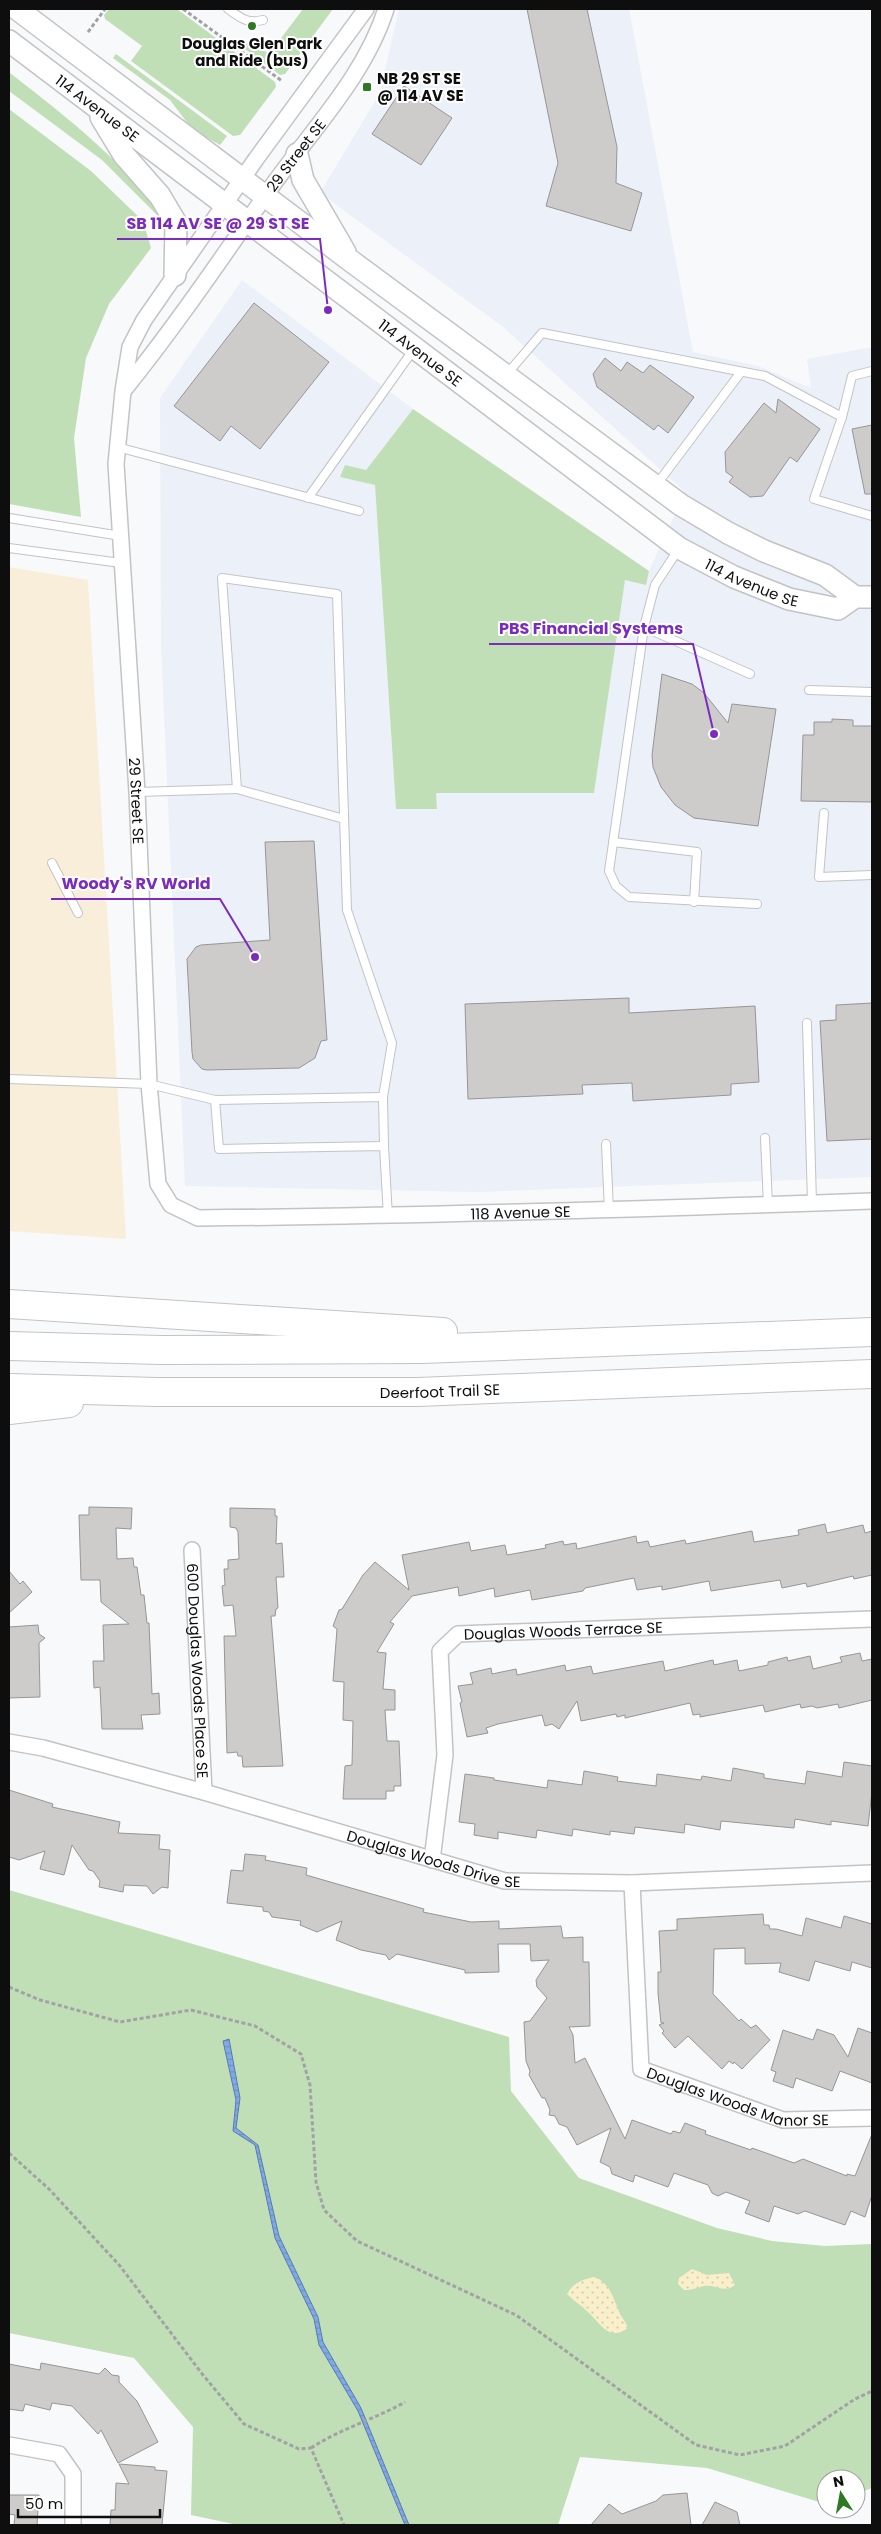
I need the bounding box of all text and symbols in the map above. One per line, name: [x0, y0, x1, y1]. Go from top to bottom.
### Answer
marker: Douglas Glen Park and Ride (bus): [246, 20, 258, 32]
place label: Douglas Glen Park and Ride (bus): [182, 33, 323, 71]
place label: NB 29 ST SE @ 114 AV SE: [377, 68, 464, 106]
street label: 114 Avenue SE: [51, 69, 144, 147]
marker: NB 29 ST SE @ 114 AV SE: [361, 81, 373, 93]
street label: 29 Street SE: [261, 114, 330, 196]
callout: SB 114 AV SE @ 29 ST SE: [117, 208, 320, 239]
text: SB 114 AV SE @ 29 ST SE: [126, 212, 310, 235]
street label: 114 Avenue SE: [374, 314, 467, 391]
street label: 114 Avenue SE: [701, 553, 800, 611]
callout: PBS Financial Systems: [489, 613, 693, 644]
text: PBS Financial Systems: [499, 617, 683, 640]
street label: 29 Street SE: [124, 757, 150, 845]
callout: Woody's RV World: [51, 868, 220, 899]
text: Woody's RV World: [61, 872, 211, 895]
street label: 118 Avenue SE: [470, 1200, 571, 1224]
street label: Deerfoot Trail SE: [380, 1378, 500, 1403]
street label: 600 Douglas Woods Place SE: [182, 1563, 214, 1779]
street label: Douglas Woods Terrace SE: [463, 1616, 663, 1644]
street label: Douglas Woods Drive SE: [345, 1824, 521, 1892]
street label: Douglas Woods Manor SE: [644, 2061, 829, 2130]
north arrow: [816, 2469, 866, 2519]
text: N: [831, 2470, 846, 2492]
scale bar: [18, 2486, 160, 2518]
text: 50 m: [25, 2493, 63, 2514]

